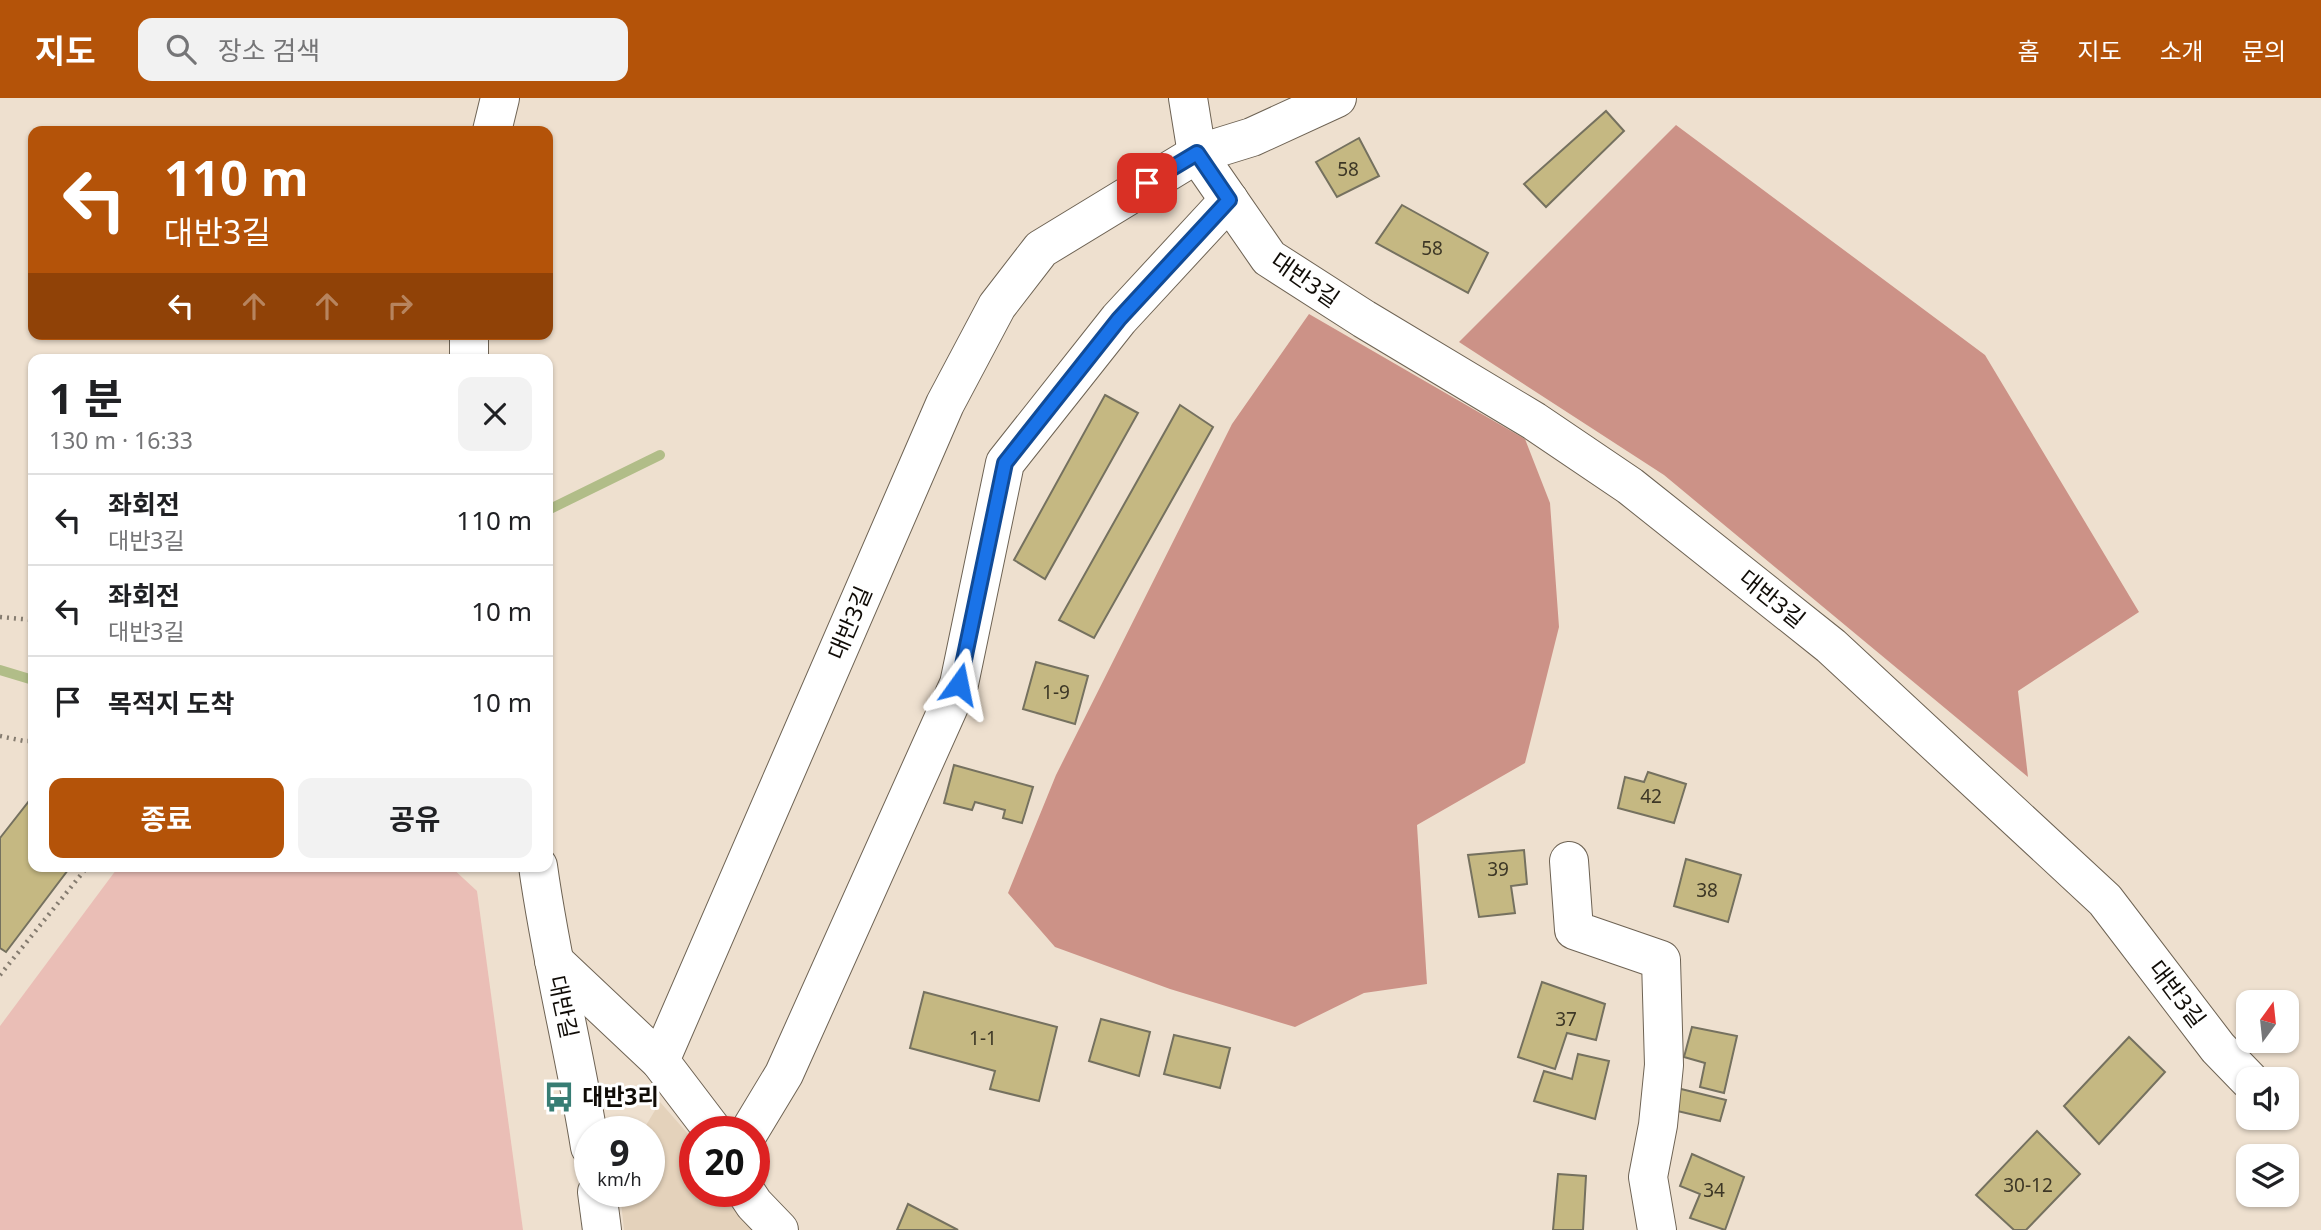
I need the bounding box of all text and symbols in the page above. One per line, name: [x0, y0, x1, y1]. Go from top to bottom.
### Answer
search box: [138, 18, 628, 81]
text: 지도: [35, 28, 96, 73]
icon: search: [162, 30, 200, 68]
text: 장소 검색: [218, 32, 320, 68]
text: 홈: [2017, 34, 2039, 67]
text: 지도: [2077, 34, 2122, 67]
text: 소개: [2160, 34, 2204, 67]
text: 문의: [2242, 34, 2286, 67]
text: 110 m: [164, 144, 309, 210]
pin: [1117, 153, 1177, 213]
icon: left: [49, 154, 140, 245]
house number: 58: [1337, 156, 1359, 182]
icon: arrive: [1128, 164, 1166, 202]
text: 대반3길: [164, 210, 271, 253]
house number: 58: [1421, 235, 1443, 261]
street label: 대반3길: [1265, 244, 1346, 314]
icon: left: [162, 287, 200, 325]
icon: ahead: [235, 287, 273, 325]
icon: ahead: [308, 287, 346, 325]
icon: right: [381, 287, 419, 325]
text: 1 분: [49, 369, 123, 426]
button: close: [458, 377, 532, 451]
text: 130 m · 16:33: [49, 424, 193, 456]
text: 좌회전: [108, 486, 180, 522]
icon: left: [49, 501, 87, 539]
text: 110 m: [456, 502, 532, 538]
text: 대반3길: [108, 524, 185, 556]
street label: 대반3길: [1733, 562, 1812, 635]
text: 좌회전: [108, 577, 180, 613]
street label: 대반3길: [819, 581, 879, 664]
icon: left: [49, 592, 87, 630]
text: 10 m: [471, 593, 532, 629]
text: 대반3길: [108, 615, 185, 647]
position arrow: [922, 647, 996, 721]
house number: 1-9: [1042, 679, 1070, 705]
icon: arrive: [49, 683, 87, 721]
text: 10 m: [471, 684, 532, 720]
text: 목적지 도착: [108, 685, 234, 721]
button: 종료: [49, 778, 284, 858]
button: 공유: [298, 778, 532, 858]
house number: 42: [1640, 783, 1662, 809]
house number: 39: [1487, 856, 1509, 882]
house number: 38: [1696, 877, 1718, 903]
street label: 대반3길: [2142, 953, 2214, 1034]
street label: 대반길: [542, 972, 586, 1041]
north arrow: [2236, 990, 2300, 1054]
map controls: [2236, 990, 2299, 1207]
house number: 37: [1555, 1006, 1577, 1032]
house number: 1-1: [969, 1025, 997, 1051]
button: sound: [2236, 1067, 2299, 1130]
bus stop icon: 대반3리: [542, 1080, 576, 1114]
place label: 대반3리: [582, 1080, 659, 1112]
speed limit sign: 20: [679, 1116, 770, 1207]
text: 9: [609, 1129, 630, 1176]
button: layers: [2236, 1144, 2299, 1207]
text: km/h: [597, 1167, 642, 1191]
house number: 30-12: [2003, 1172, 2053, 1198]
house number: 34: [1703, 1177, 1725, 1203]

